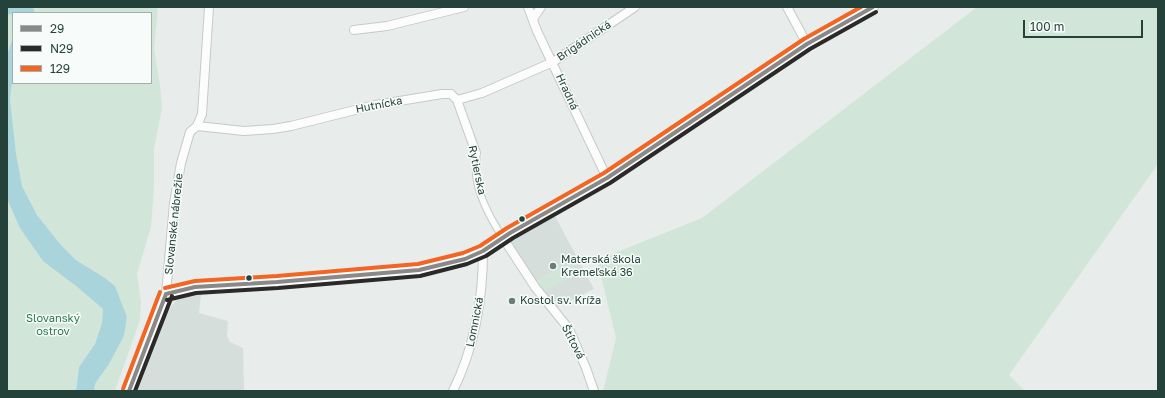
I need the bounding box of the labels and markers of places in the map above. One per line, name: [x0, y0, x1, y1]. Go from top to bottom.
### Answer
unlabelled marker: [517, 214, 527, 224]
place label: Materská škola Kremeľská 36: [561, 253, 641, 279]
marker: Materská škola Kremeľská 36: [548, 261, 558, 271]
unlabelled marker: [244, 273, 254, 283]
place label: Kostol sv. Kríža: [520, 294, 601, 308]
marker: Kostol sv. Kríža: [507, 296, 517, 306]

